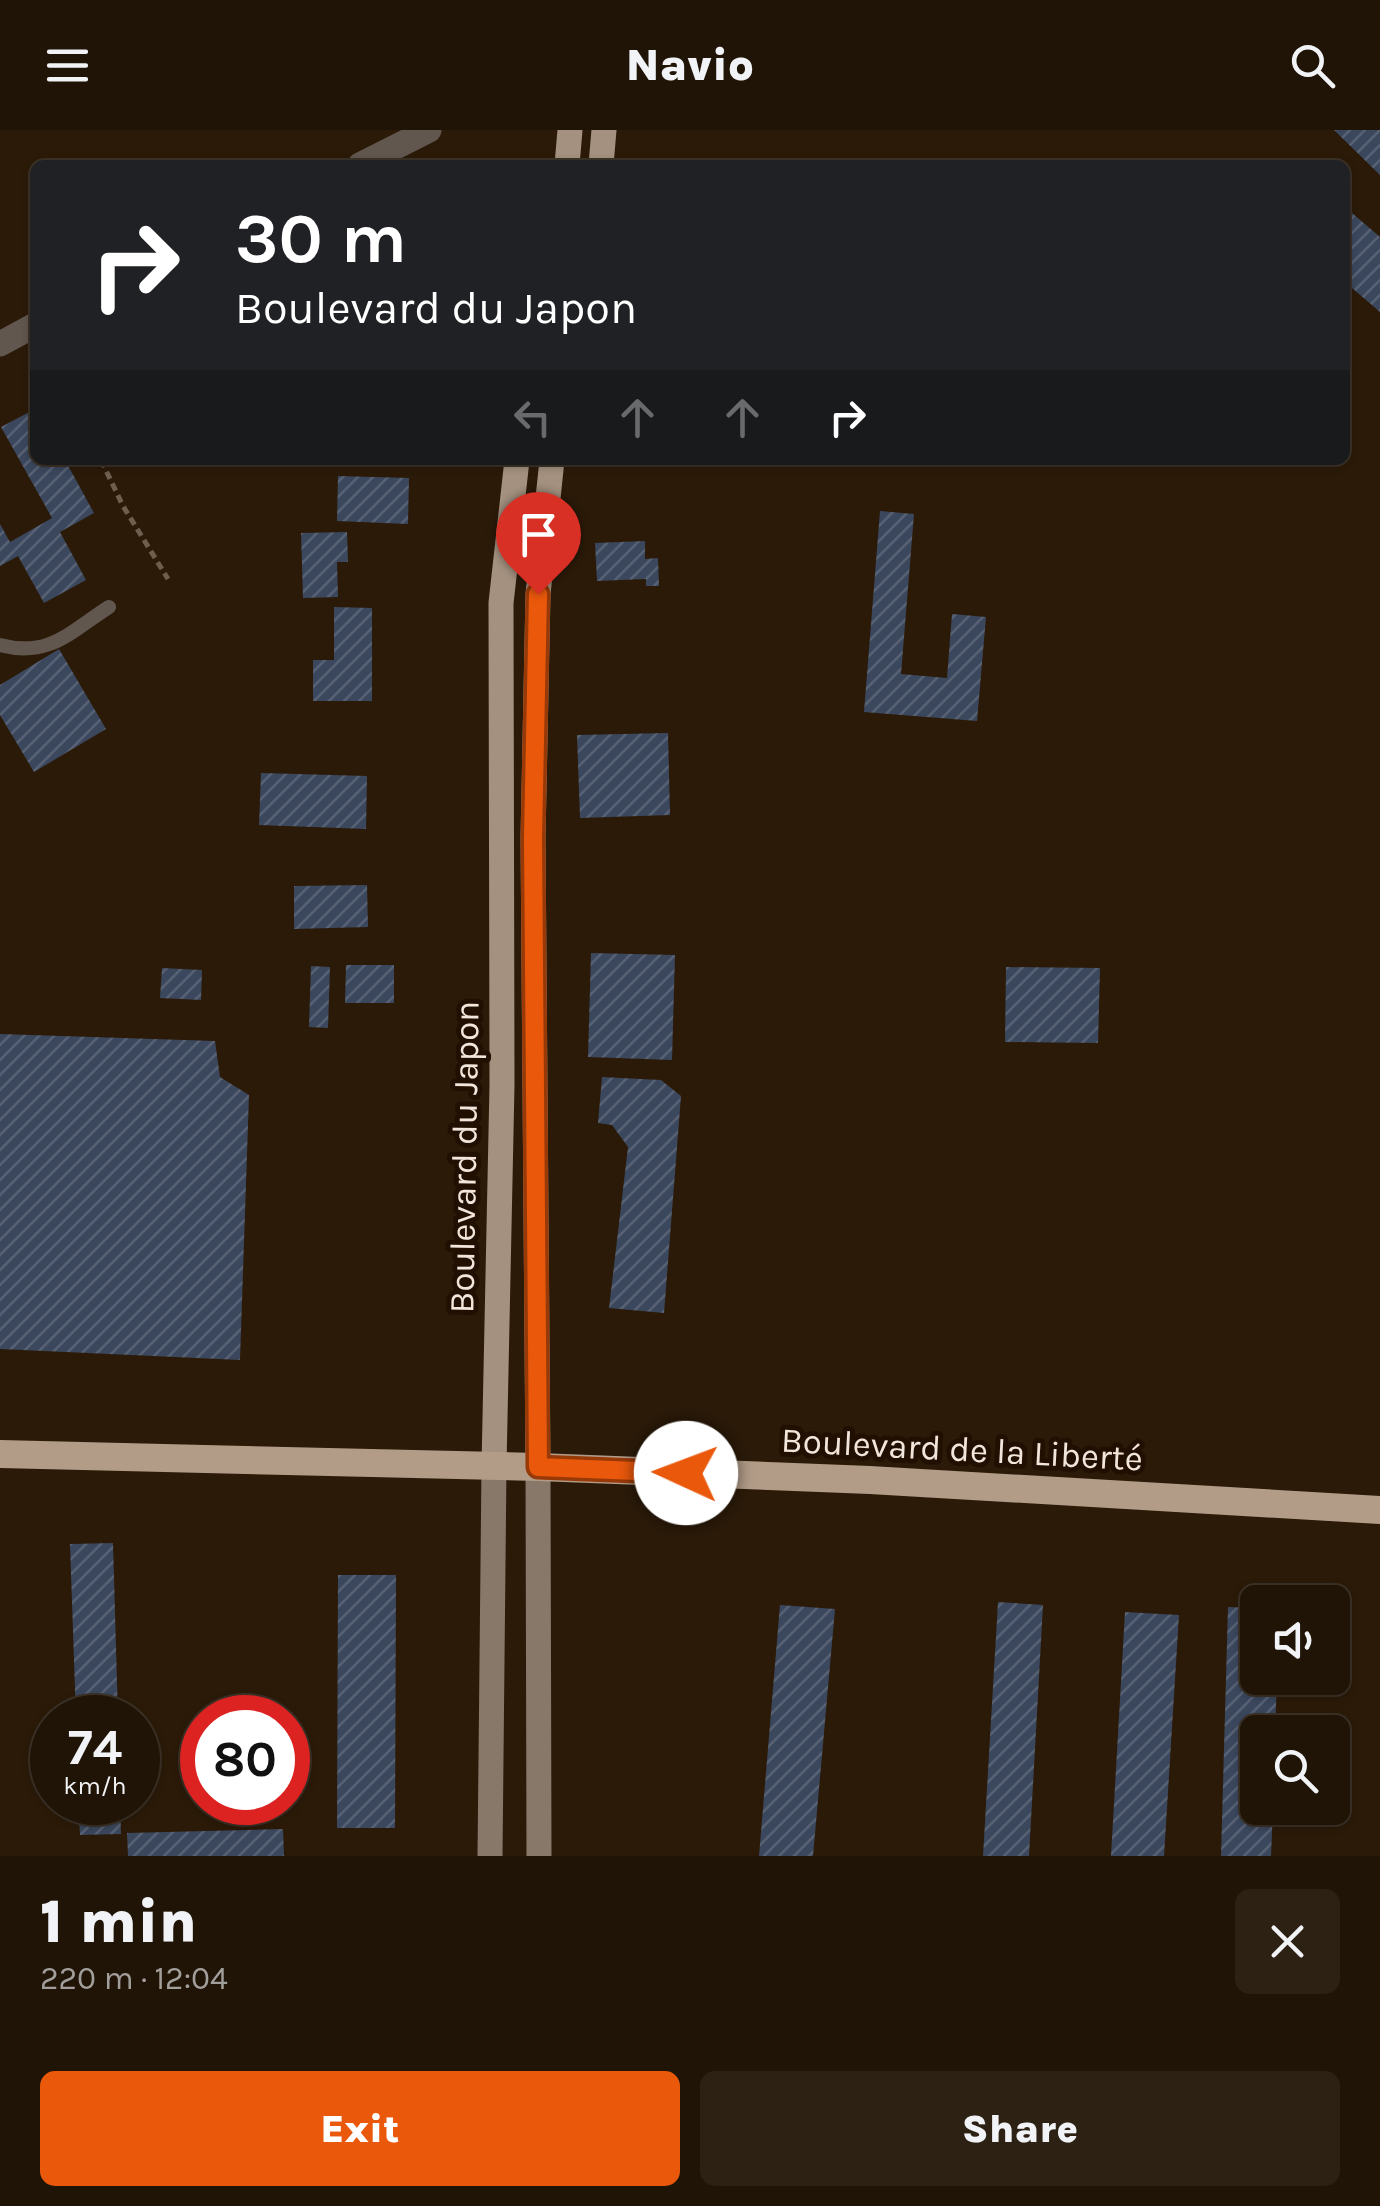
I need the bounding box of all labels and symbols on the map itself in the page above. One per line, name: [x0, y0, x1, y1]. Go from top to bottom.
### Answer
pin: [496, 492, 581, 595]
street label: Boulevard du Japon: [441, 1000, 488, 1314]
street label: Boulevard de la Liberté: [780, 1420, 1144, 1479]
position arrow: [634, 1421, 738, 1525]
speed limit sign: 80: [180, 1695, 310, 1825]

